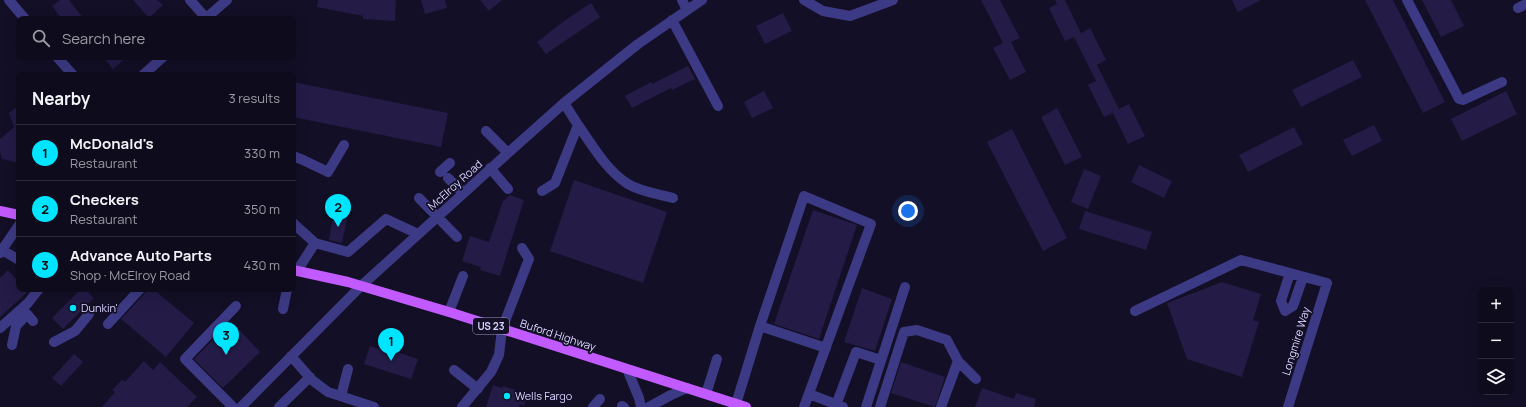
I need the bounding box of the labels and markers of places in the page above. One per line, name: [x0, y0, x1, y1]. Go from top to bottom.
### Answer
pin: 2: [325, 194, 351, 227]
place label: Dunkin': [81, 300, 118, 315]
marker: Dunkin': [68, 303, 78, 313]
pin: 3: [213, 322, 239, 355]
pin: 1: [378, 328, 404, 361]
place label: Wells Fargo: [515, 388, 573, 403]
marker: Wells Fargo: [502, 391, 512, 401]

